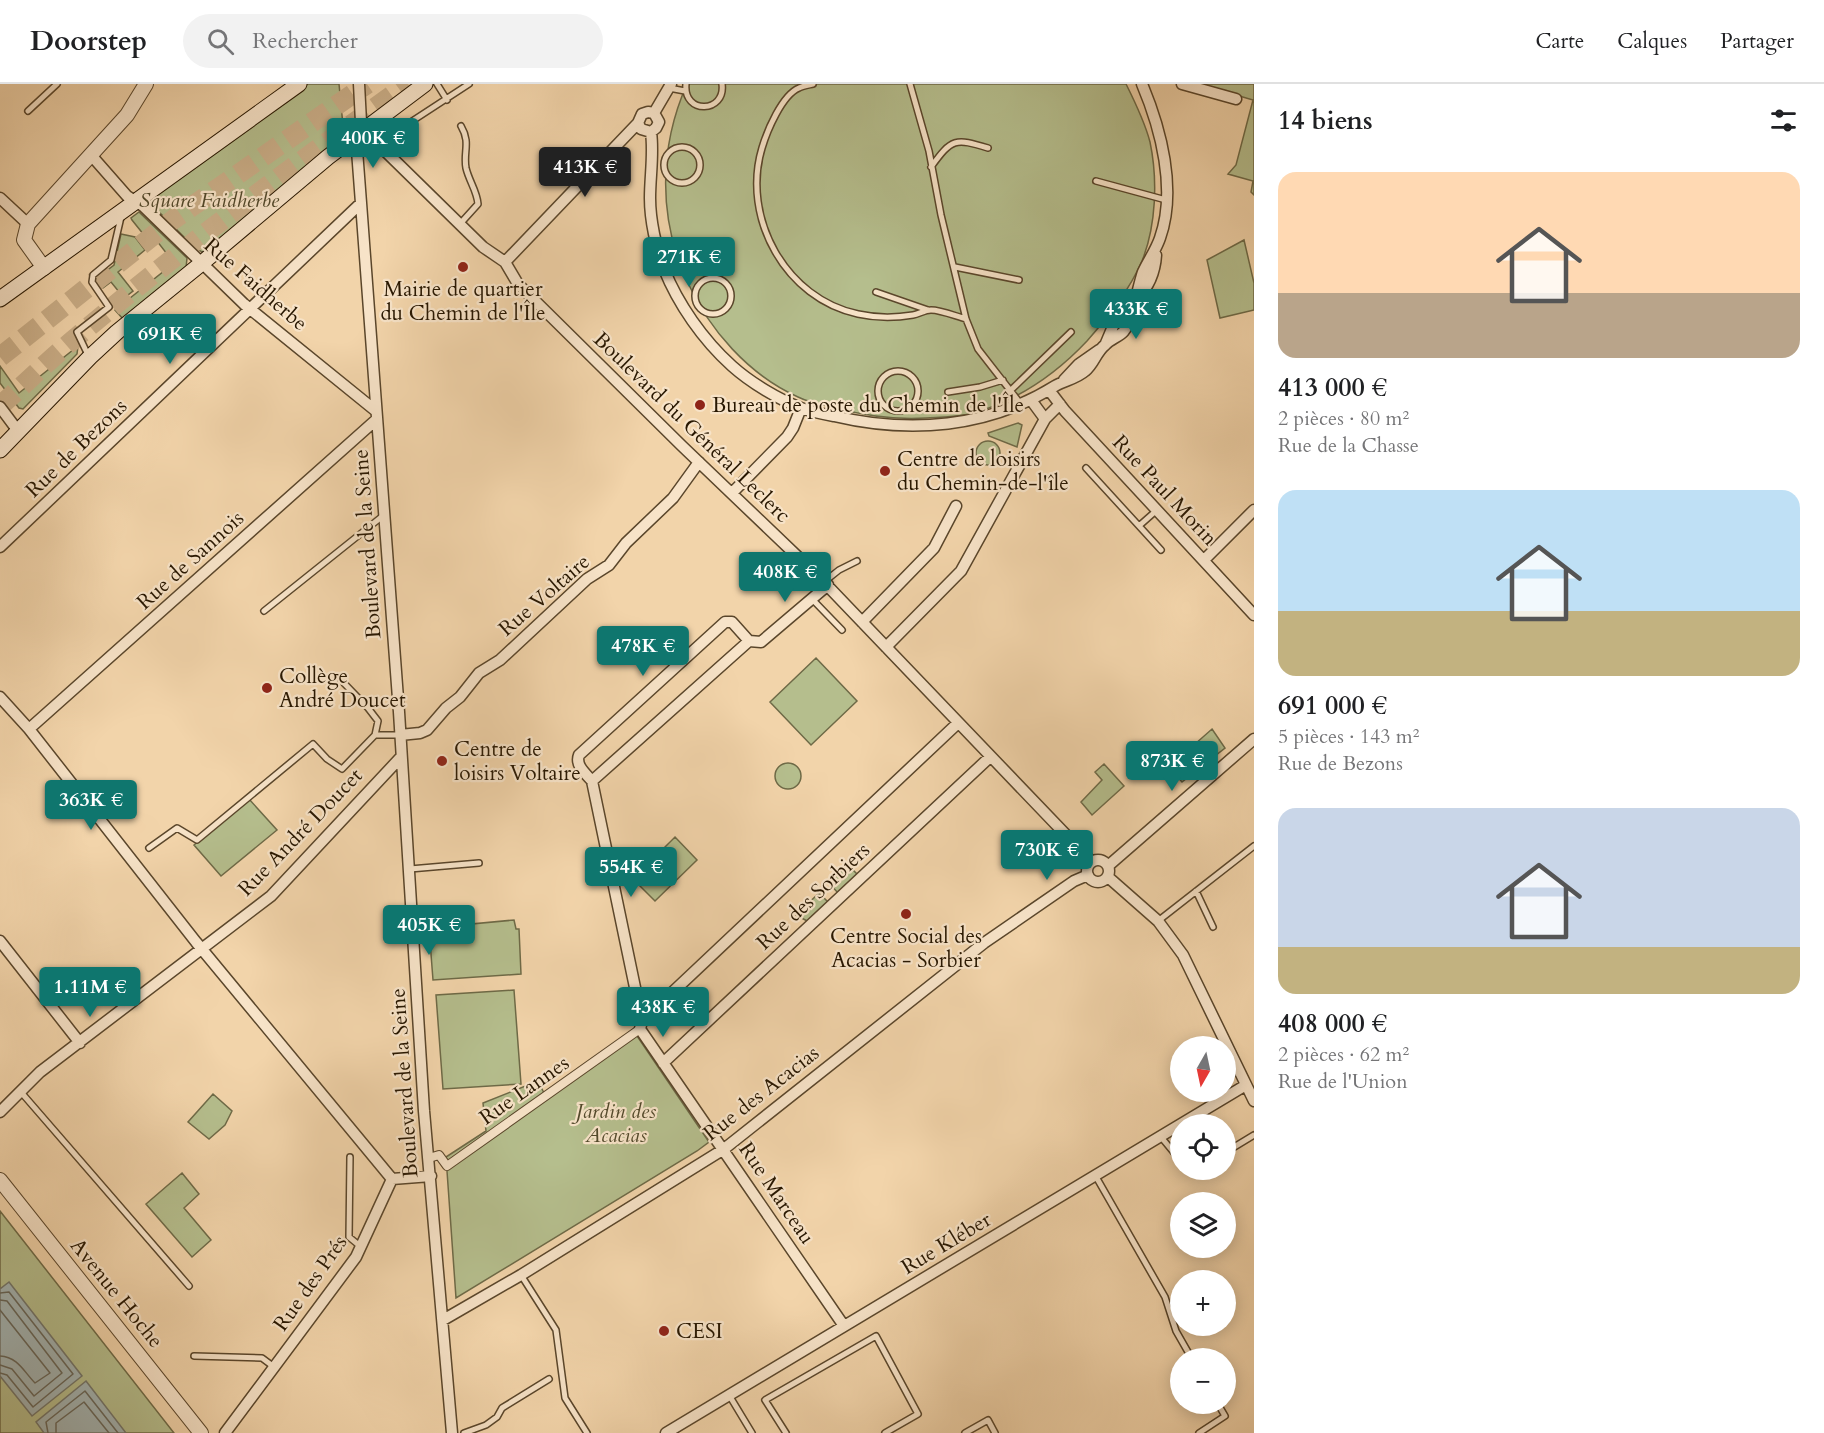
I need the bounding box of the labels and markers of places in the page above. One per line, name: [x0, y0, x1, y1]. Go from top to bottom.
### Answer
pin: 400K €: [324, 118, 422, 169]
pin: 413K €: [536, 147, 634, 198]
pin: 271K €: [640, 237, 738, 288]
marker: Mairie de quartier du Chemin de l'Île: [456, 260, 470, 274]
place label: Mairie de quartier du Chemin de l'Île: [380, 275, 546, 328]
pin: 433K €: [1087, 289, 1185, 340]
pin: 691K €: [121, 314, 219, 365]
place label: Bureau de poste du Chemin de l'Île: [712, 391, 1024, 420]
marker: Bureau de poste du Chemin de l'Île: [693, 398, 707, 412]
place label: Centre de loisirs du Chemin-de-l'île: [897, 445, 1069, 498]
marker: Centre de loisirs du Chemin-de-l'île: [878, 464, 892, 478]
pin: 408K €: [736, 552, 834, 603]
pin: 478K €: [594, 626, 692, 677]
place label: Collège André Doucet: [279, 662, 406, 715]
marker: Collège André Doucet: [260, 681, 274, 695]
place label: Centre de loisirs Voltaire: [454, 735, 581, 788]
pin: 873K €: [1123, 741, 1221, 792]
marker: Centre de loisirs Voltaire: [435, 754, 449, 768]
pin: 363K €: [42, 780, 140, 831]
pin: 730K €: [998, 830, 1096, 881]
pin: 554K €: [582, 847, 680, 898]
pin: 405K €: [380, 905, 478, 956]
marker: Centre Social des Acacias - Sorbier: [899, 907, 913, 921]
place label: Centre Social des Acacias - Sorbier: [830, 922, 982, 975]
pin: 1.11M €: [35, 967, 145, 1018]
pin: 438K €: [614, 987, 712, 1038]
place label: CESI: [676, 1317, 723, 1346]
marker: CESI: [657, 1324, 671, 1338]

